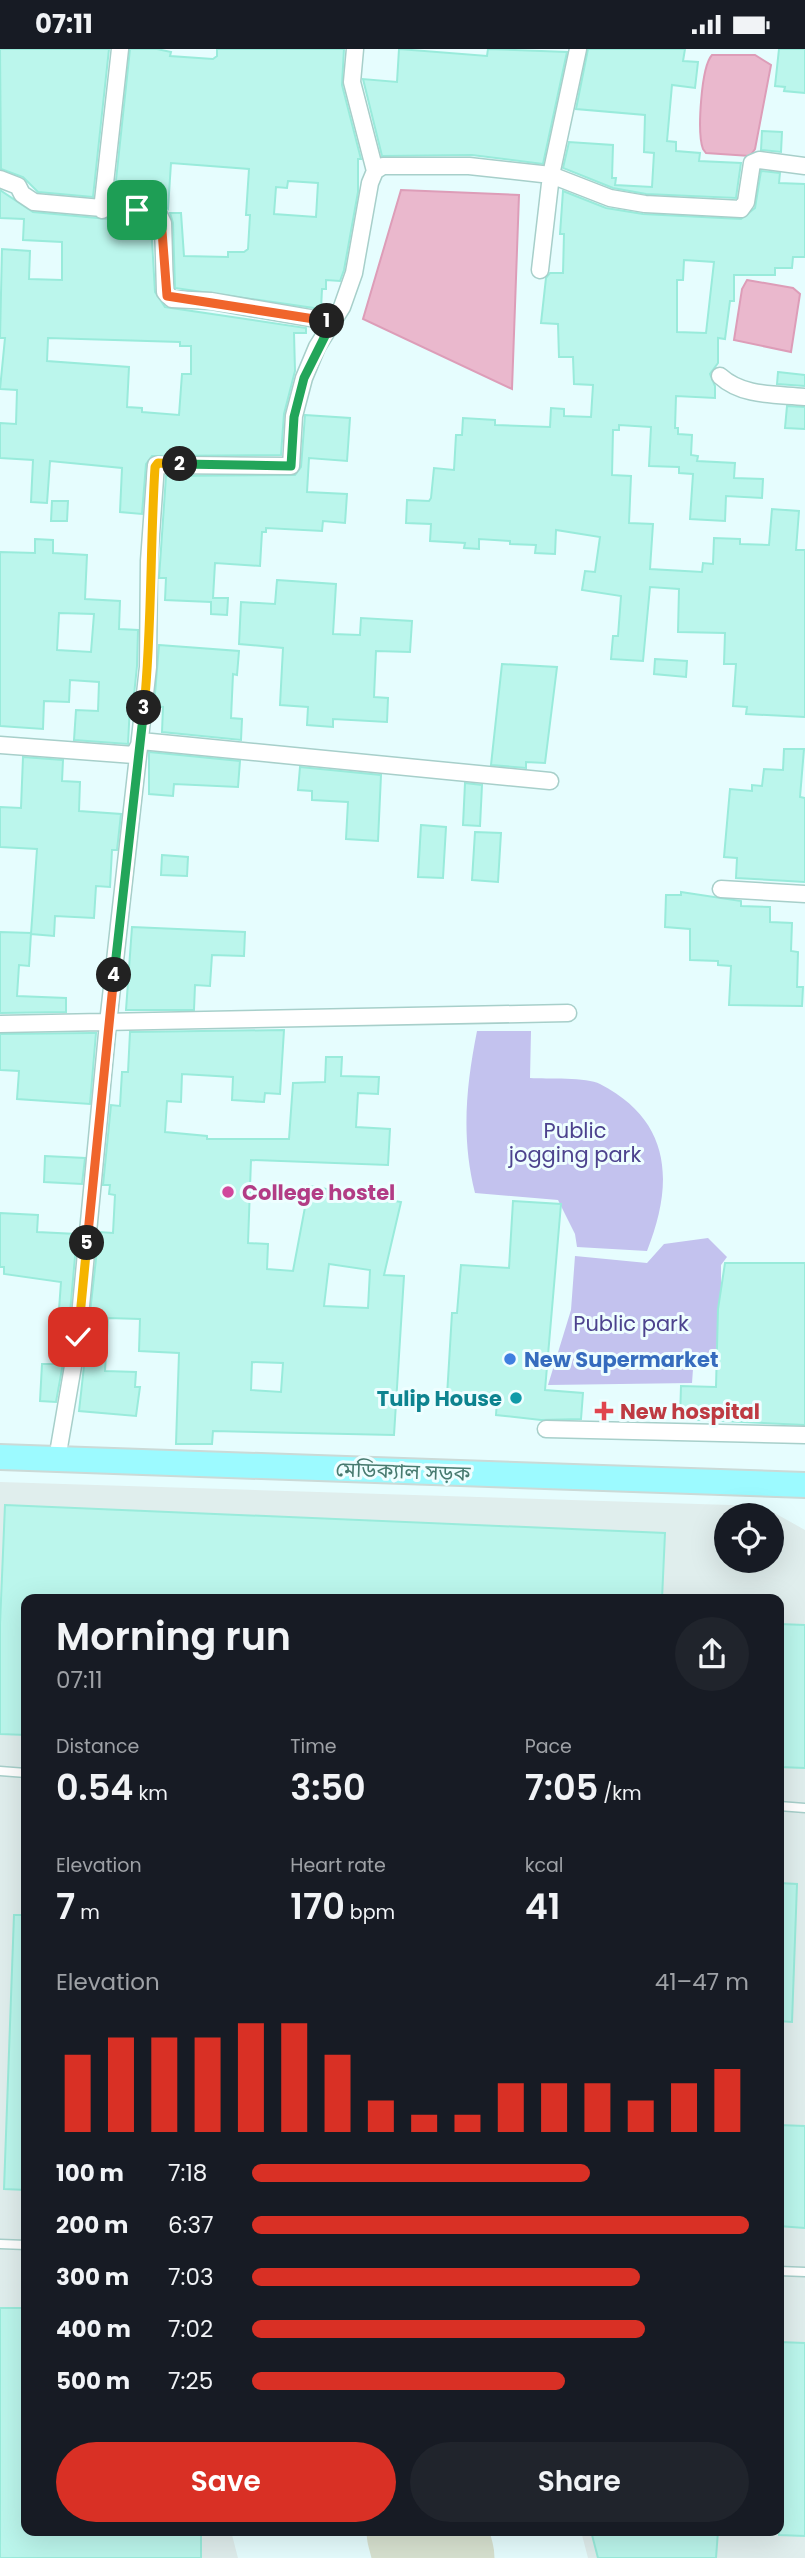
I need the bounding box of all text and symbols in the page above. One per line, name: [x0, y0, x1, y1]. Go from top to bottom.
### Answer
text: 07:11: [35, 6, 93, 42]
pin: [107, 180, 167, 240]
icon: arrive: [118, 191, 156, 229]
pin: 1: [310, 303, 344, 339]
text: 1: [323, 307, 330, 334]
pin: 2: [162, 447, 198, 481]
text: 2: [174, 450, 185, 477]
pin: 3: [127, 691, 162, 725]
text: 3: [138, 694, 149, 721]
pin: 4: [96, 957, 132, 993]
text: 4: [107, 961, 120, 988]
park label: Public jogging park: [508, 1116, 641, 1169]
place label: College hostel: [242, 1178, 395, 1207]
marker: College hostel: [220, 1184, 236, 1200]
pin: 5: [70, 1225, 104, 1261]
text: 5: [80, 1229, 93, 1256]
pin: [48, 1307, 108, 1367]
park label: Public park: [573, 1309, 689, 1338]
icon: check: [59, 1318, 97, 1356]
place label: New Supermarket: [524, 1345, 719, 1374]
marker: New Supermarket: [502, 1351, 518, 1367]
place label: Tulip House: [377, 1384, 502, 1413]
marker: Tulip House: [508, 1390, 524, 1406]
place label: New hospital: [620, 1397, 760, 1426]
marker: New hospital: [594, 1401, 614, 1421]
street label: মেডিক্যাল সড়ক: [335, 1454, 472, 1488]
map controls: [714, 1503, 784, 1573]
button: locate: [714, 1503, 784, 1573]
text: Morning run: [56, 1610, 291, 1663]
button: share: [675, 1617, 749, 1691]
text: 07:11: [56, 1664, 103, 1696]
text: Distance: [56, 1733, 139, 1760]
text: Time: [290, 1733, 337, 1760]
text: Pace: [525, 1733, 572, 1760]
text: 0.54: [56, 1763, 133, 1812]
text: 3:50: [290, 1763, 366, 1812]
text: 7:05: [525, 1763, 598, 1812]
text: km: [133, 1780, 168, 1807]
text: /km: [598, 1780, 642, 1807]
text: Elevation: [56, 1852, 142, 1879]
text: Heart rate: [290, 1852, 386, 1879]
text: kcal: [525, 1852, 564, 1879]
text: 7: [56, 1882, 75, 1931]
text: 170: [290, 1882, 345, 1931]
text: 41: [525, 1882, 560, 1931]
text: m: [75, 1899, 100, 1926]
text: bpm: [345, 1899, 395, 1926]
text: Elevation: [56, 1966, 160, 1998]
text: 41–47 m: [655, 1966, 749, 1998]
text: 100 m: [56, 2157, 124, 2189]
text: 7:18: [168, 2157, 207, 2189]
text: 200 m: [56, 2209, 128, 2241]
text: 6:37: [168, 2209, 214, 2241]
text: 300 m: [56, 2261, 129, 2293]
text: 7:03: [168, 2261, 213, 2293]
text: 400 m: [56, 2313, 131, 2345]
text: 7:02: [168, 2313, 213, 2345]
text: 500 m: [56, 2365, 130, 2397]
text: 7:25: [168, 2365, 213, 2397]
button: Save: [56, 2442, 396, 2522]
button: Share: [410, 2442, 749, 2522]

